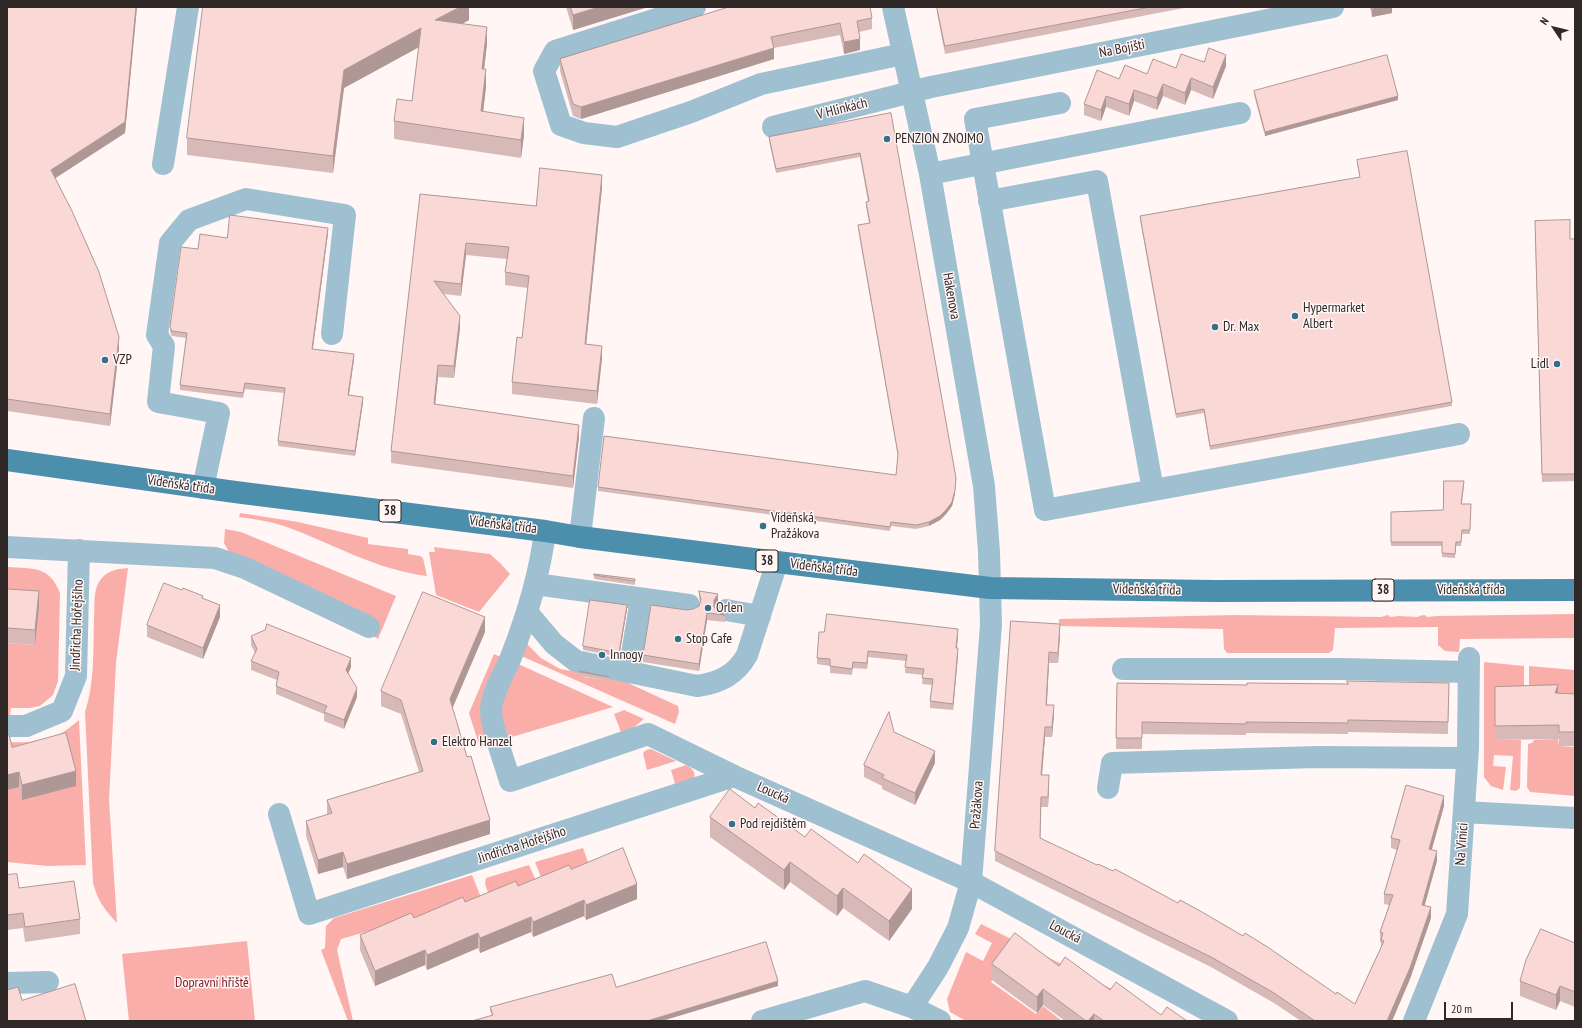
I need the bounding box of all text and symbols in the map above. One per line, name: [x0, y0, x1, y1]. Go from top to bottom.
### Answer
north arrow: [1534, 8, 1574, 48]
text: N: [1537, 15, 1552, 28]
street label: Na Bojišti: [1098, 36, 1146, 62]
street label: V Hlinkách: [815, 95, 869, 123]
place label: PENZION ZNOJMO: [895, 131, 984, 147]
marker: PENZION ZNOJMO: [882, 134, 892, 144]
street label: Hakenova: [939, 271, 963, 321]
place label: Hypermarket Albert: [1303, 300, 1365, 332]
marker: Hypermarket Albert: [1290, 311, 1300, 321]
place label: Dr. Max: [1223, 319, 1259, 335]
marker: Dr. Max: [1210, 322, 1220, 332]
place label: VZP: [113, 352, 132, 368]
marker: VZP: [100, 355, 110, 365]
place label: Lidl: [1531, 356, 1549, 372]
marker: Lidl: [1552, 359, 1562, 369]
street label: Vídeňská třída: [146, 472, 216, 498]
road number: 38: [379, 500, 401, 522]
place label: Vídeňská, Pražákova: [771, 510, 819, 542]
street label: Vídeňská třída: [468, 513, 538, 537]
marker: Vídeňská, Pražákova: [758, 521, 768, 531]
road number: 38: [756, 550, 778, 572]
street label: Vídeňská třída: [789, 556, 859, 580]
street label: Jindřicha Hořejšího: [67, 579, 87, 671]
road number: 38: [1372, 579, 1394, 601]
street label: Vídeňská třída: [1113, 581, 1181, 599]
street label: Vídeňská třída: [1437, 582, 1505, 598]
place label: Orlen: [716, 600, 743, 616]
marker: Orlen: [703, 603, 713, 613]
place label: Stop Cafe: [686, 631, 732, 647]
marker: Stop Cafe: [673, 634, 683, 644]
place label: Innogy: [610, 647, 643, 663]
marker: Innogy: [597, 650, 607, 660]
place label: Elektro Hanzel: [442, 734, 512, 750]
marker: Elektro Hanzel: [429, 737, 439, 747]
street label: Loucká: [754, 779, 792, 807]
street label: Pražákova: [967, 780, 987, 830]
place label: Pod rejdištěm: [740, 816, 806, 832]
marker: Pod rejdištěm: [727, 819, 737, 829]
street label: Na Vinici: [1452, 822, 1472, 866]
street label: Jindřicha Hořejšího: [476, 823, 568, 867]
street label: Loucká: [1046, 917, 1084, 947]
park label: Dopravní hřiště: [175, 975, 249, 991]
scale bar: [1446, 994, 1515, 1020]
text: 20 m: [1451, 1001, 1472, 1016]

